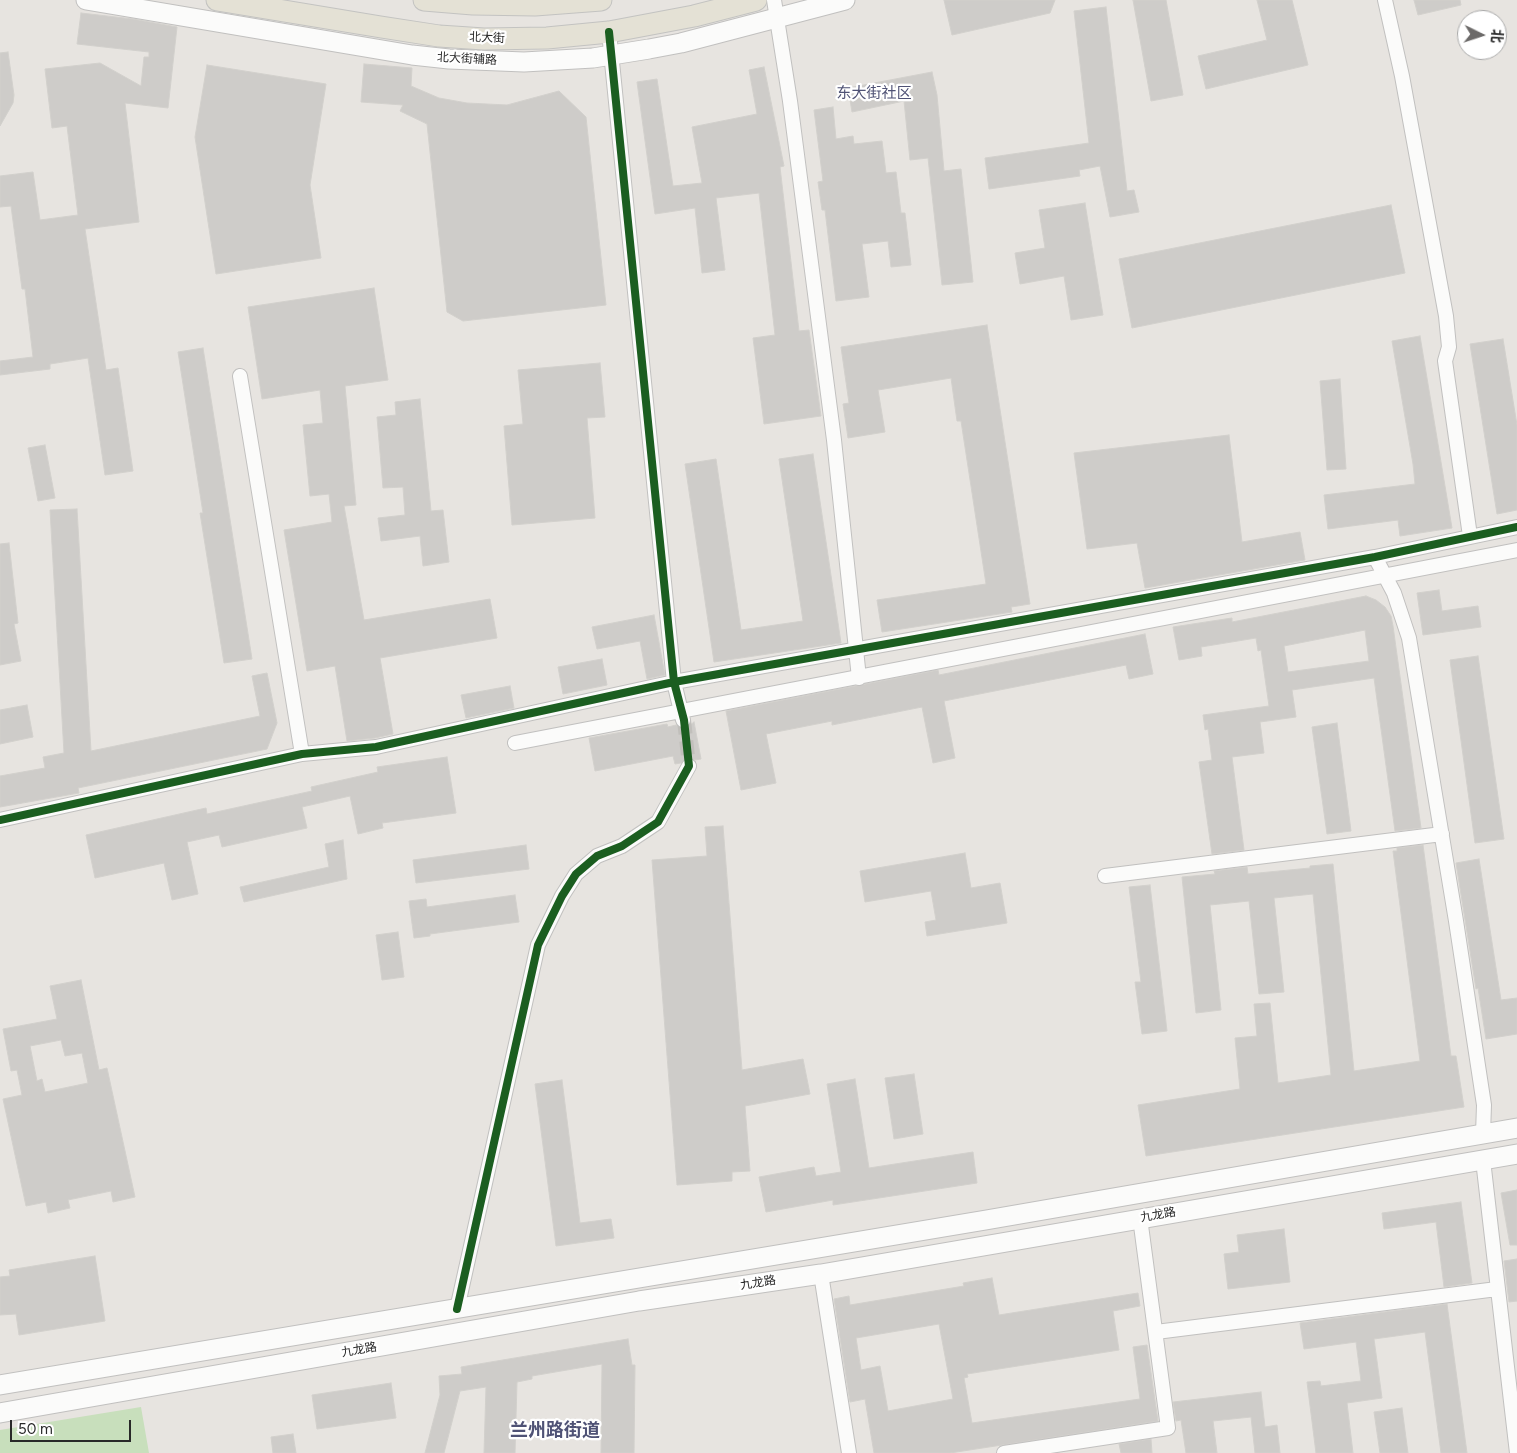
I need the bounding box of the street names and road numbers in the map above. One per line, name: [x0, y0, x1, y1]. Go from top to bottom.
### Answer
street label: 北大街: [469, 30, 505, 46]
street label: 北大街辅路: [437, 50, 497, 68]
street label: 九龙路: [1139, 1205, 1177, 1225]
street label: 九龙路: [739, 1273, 777, 1293]
street label: 九龙路: [340, 1340, 378, 1360]

